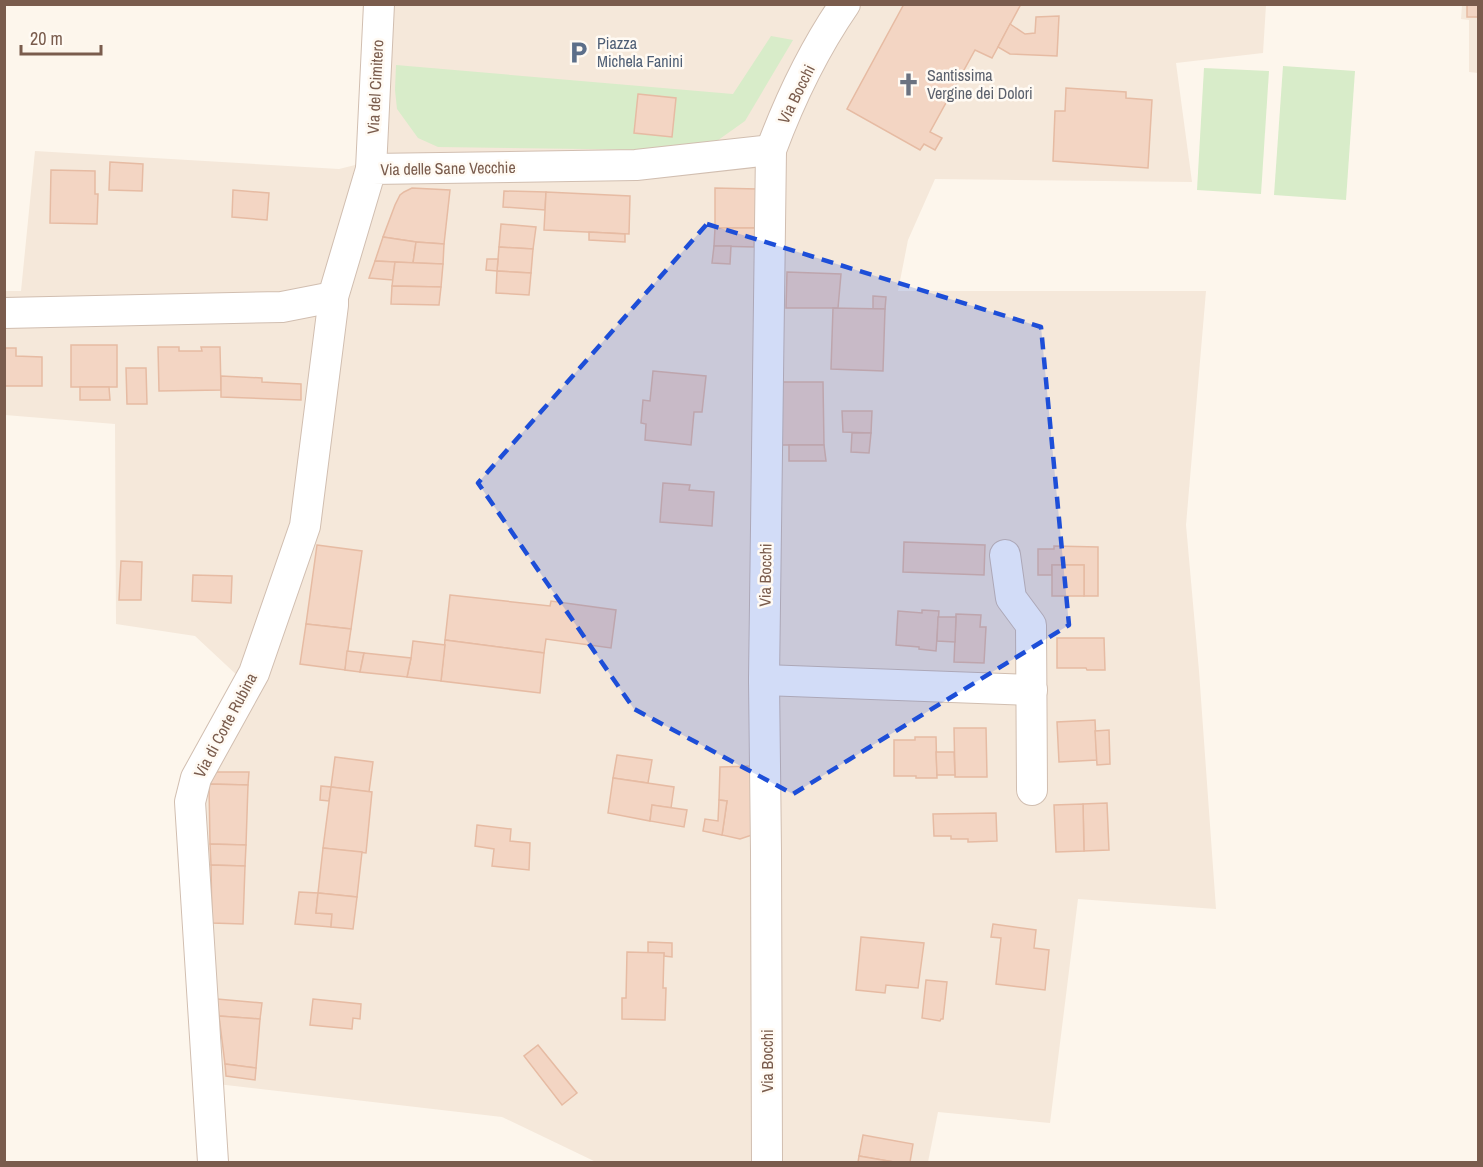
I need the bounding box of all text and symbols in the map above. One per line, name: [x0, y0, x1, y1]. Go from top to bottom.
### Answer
scale bar: [21, 18, 100, 56]
text: 20 m: [30, 26, 63, 51]
place label: Piazza Michela Fanini: [597, 32, 683, 72]
street label: Via del Cimitero: [362, 39, 388, 135]
parking icon: Piazza Michela Fanini: [566, 39, 592, 65]
street label: Via Bocchi: [772, 61, 820, 127]
place label: Santissima Vergine dei Dolori: [927, 64, 1033, 104]
church icon: Santissima Vergine dei Dolori: [896, 71, 922, 97]
street label: Via delle Sane Vecchie: [380, 156, 516, 180]
street label: Via Bocchi: [753, 543, 777, 607]
street label: Via di Corte Rubina: [188, 668, 262, 781]
street label: Via Bocchi: [756, 1029, 778, 1093]

